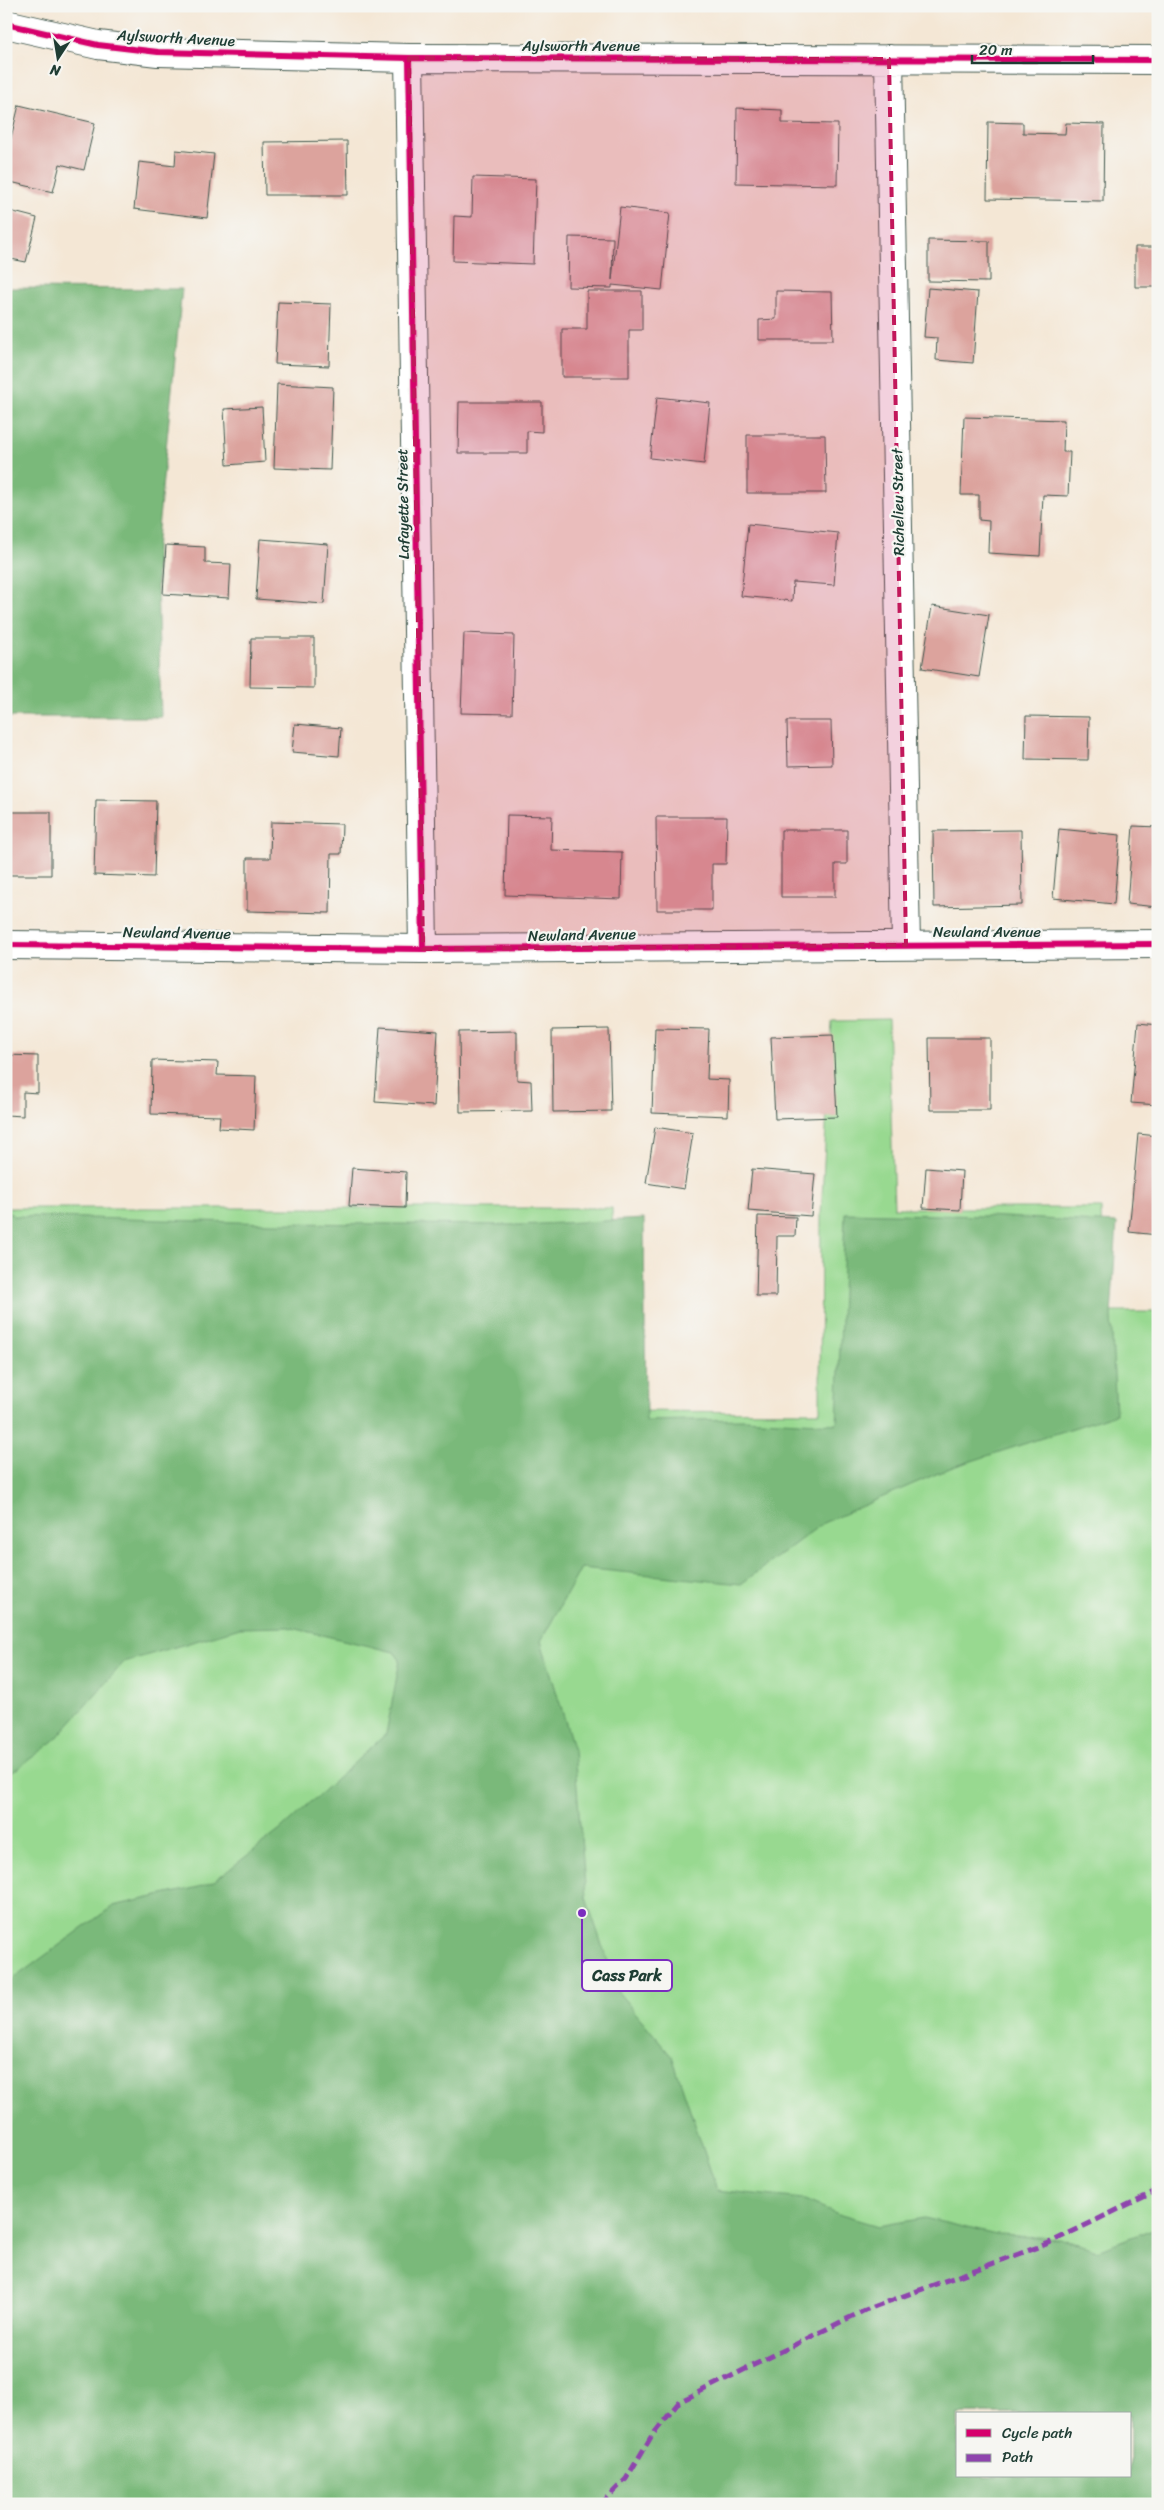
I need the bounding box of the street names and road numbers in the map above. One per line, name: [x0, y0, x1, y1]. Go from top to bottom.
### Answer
street label: Aylsworth Avenue: [115, 22, 236, 54]
street label: Aylsworth Avenue: [521, 33, 640, 59]
street label: Richelieu Street: [884, 447, 912, 556]
street label: Lafayette Street: [389, 448, 417, 560]
street label: Newland Avenue: [123, 919, 232, 947]
street label: Newland Avenue: [933, 919, 1041, 945]
street label: Newland Avenue: [528, 921, 637, 949]

